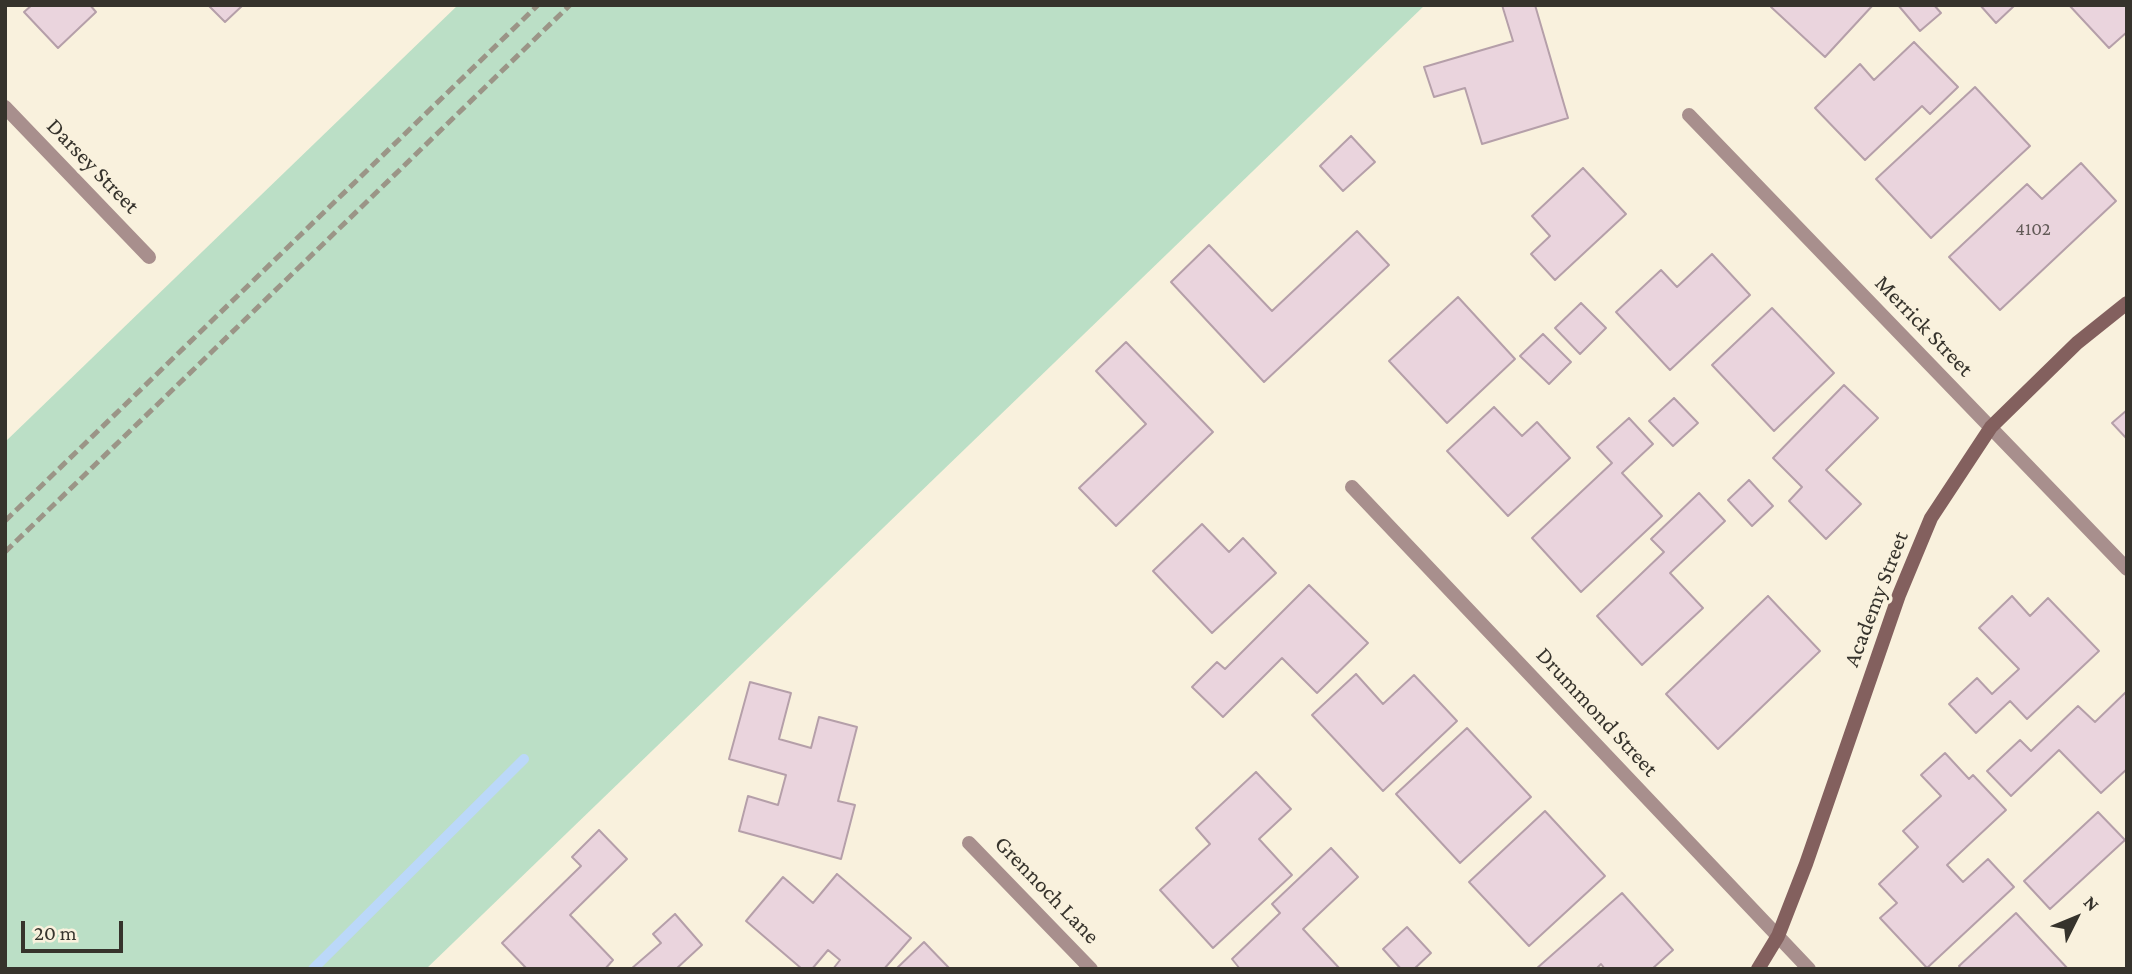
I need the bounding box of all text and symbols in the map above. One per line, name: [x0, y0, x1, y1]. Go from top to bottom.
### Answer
street label: Darsey Street: [41, 113, 145, 219]
house number: 4102: [2015, 218, 2051, 240]
street label: Merrick Street: [1869, 270, 1979, 382]
street label: Academy Street: [1838, 527, 1914, 671]
street label: Drummond Street: [1530, 642, 1664, 782]
street label: Grennoch Lane: [989, 830, 1105, 950]
north arrow: [2041, 883, 2111, 953]
text: N: [2080, 891, 2104, 915]
scale bar: [24, 908, 126, 952]
text: 20 m: [34, 921, 77, 945]

